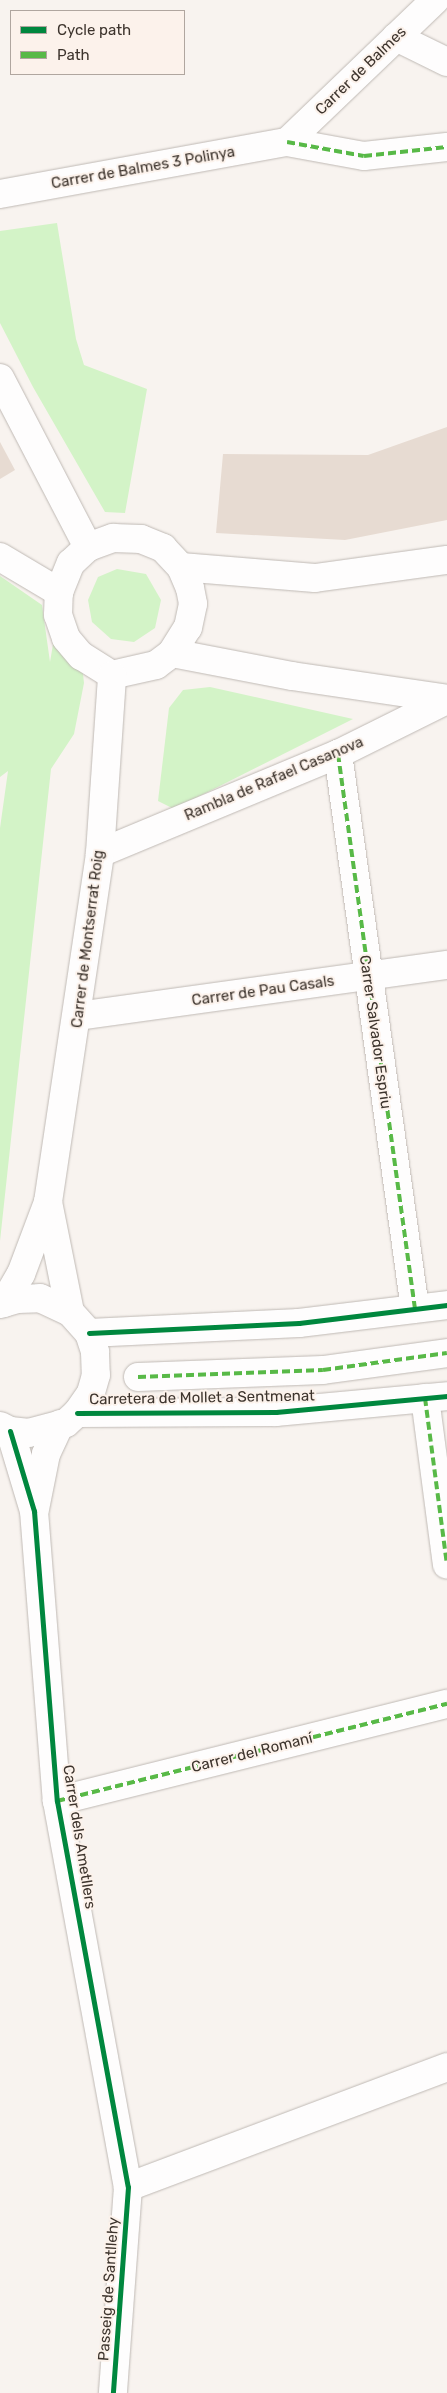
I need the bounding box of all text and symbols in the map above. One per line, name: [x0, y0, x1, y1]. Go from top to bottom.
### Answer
legend: [10, 10, 185, 75]
text: Cycle path: [57, 21, 131, 39]
street label: Carrer de Balmes: [312, 23, 410, 119]
text: Path: [57, 46, 90, 64]
street label: Carrer de Balmes 3 Polinya: [50, 143, 236, 193]
street label: Rambla de Rafael Casanova: [182, 733, 366, 825]
street label: Carrer de Montserrat Roig: [68, 849, 108, 1029]
street label: Carrer Salvador Espriu: [355, 954, 395, 1110]
street label: Carrer de Pau Casals: [190, 972, 336, 1010]
street label: Carretera de Mollet a Sentmenat: [89, 1387, 315, 1409]
street label: Carrer del Romaní: [189, 1729, 315, 1777]
street label: Carrer dels Ametllers: [59, 1763, 99, 1911]
street label: Passeig de Santllehy: [95, 2217, 123, 2361]

